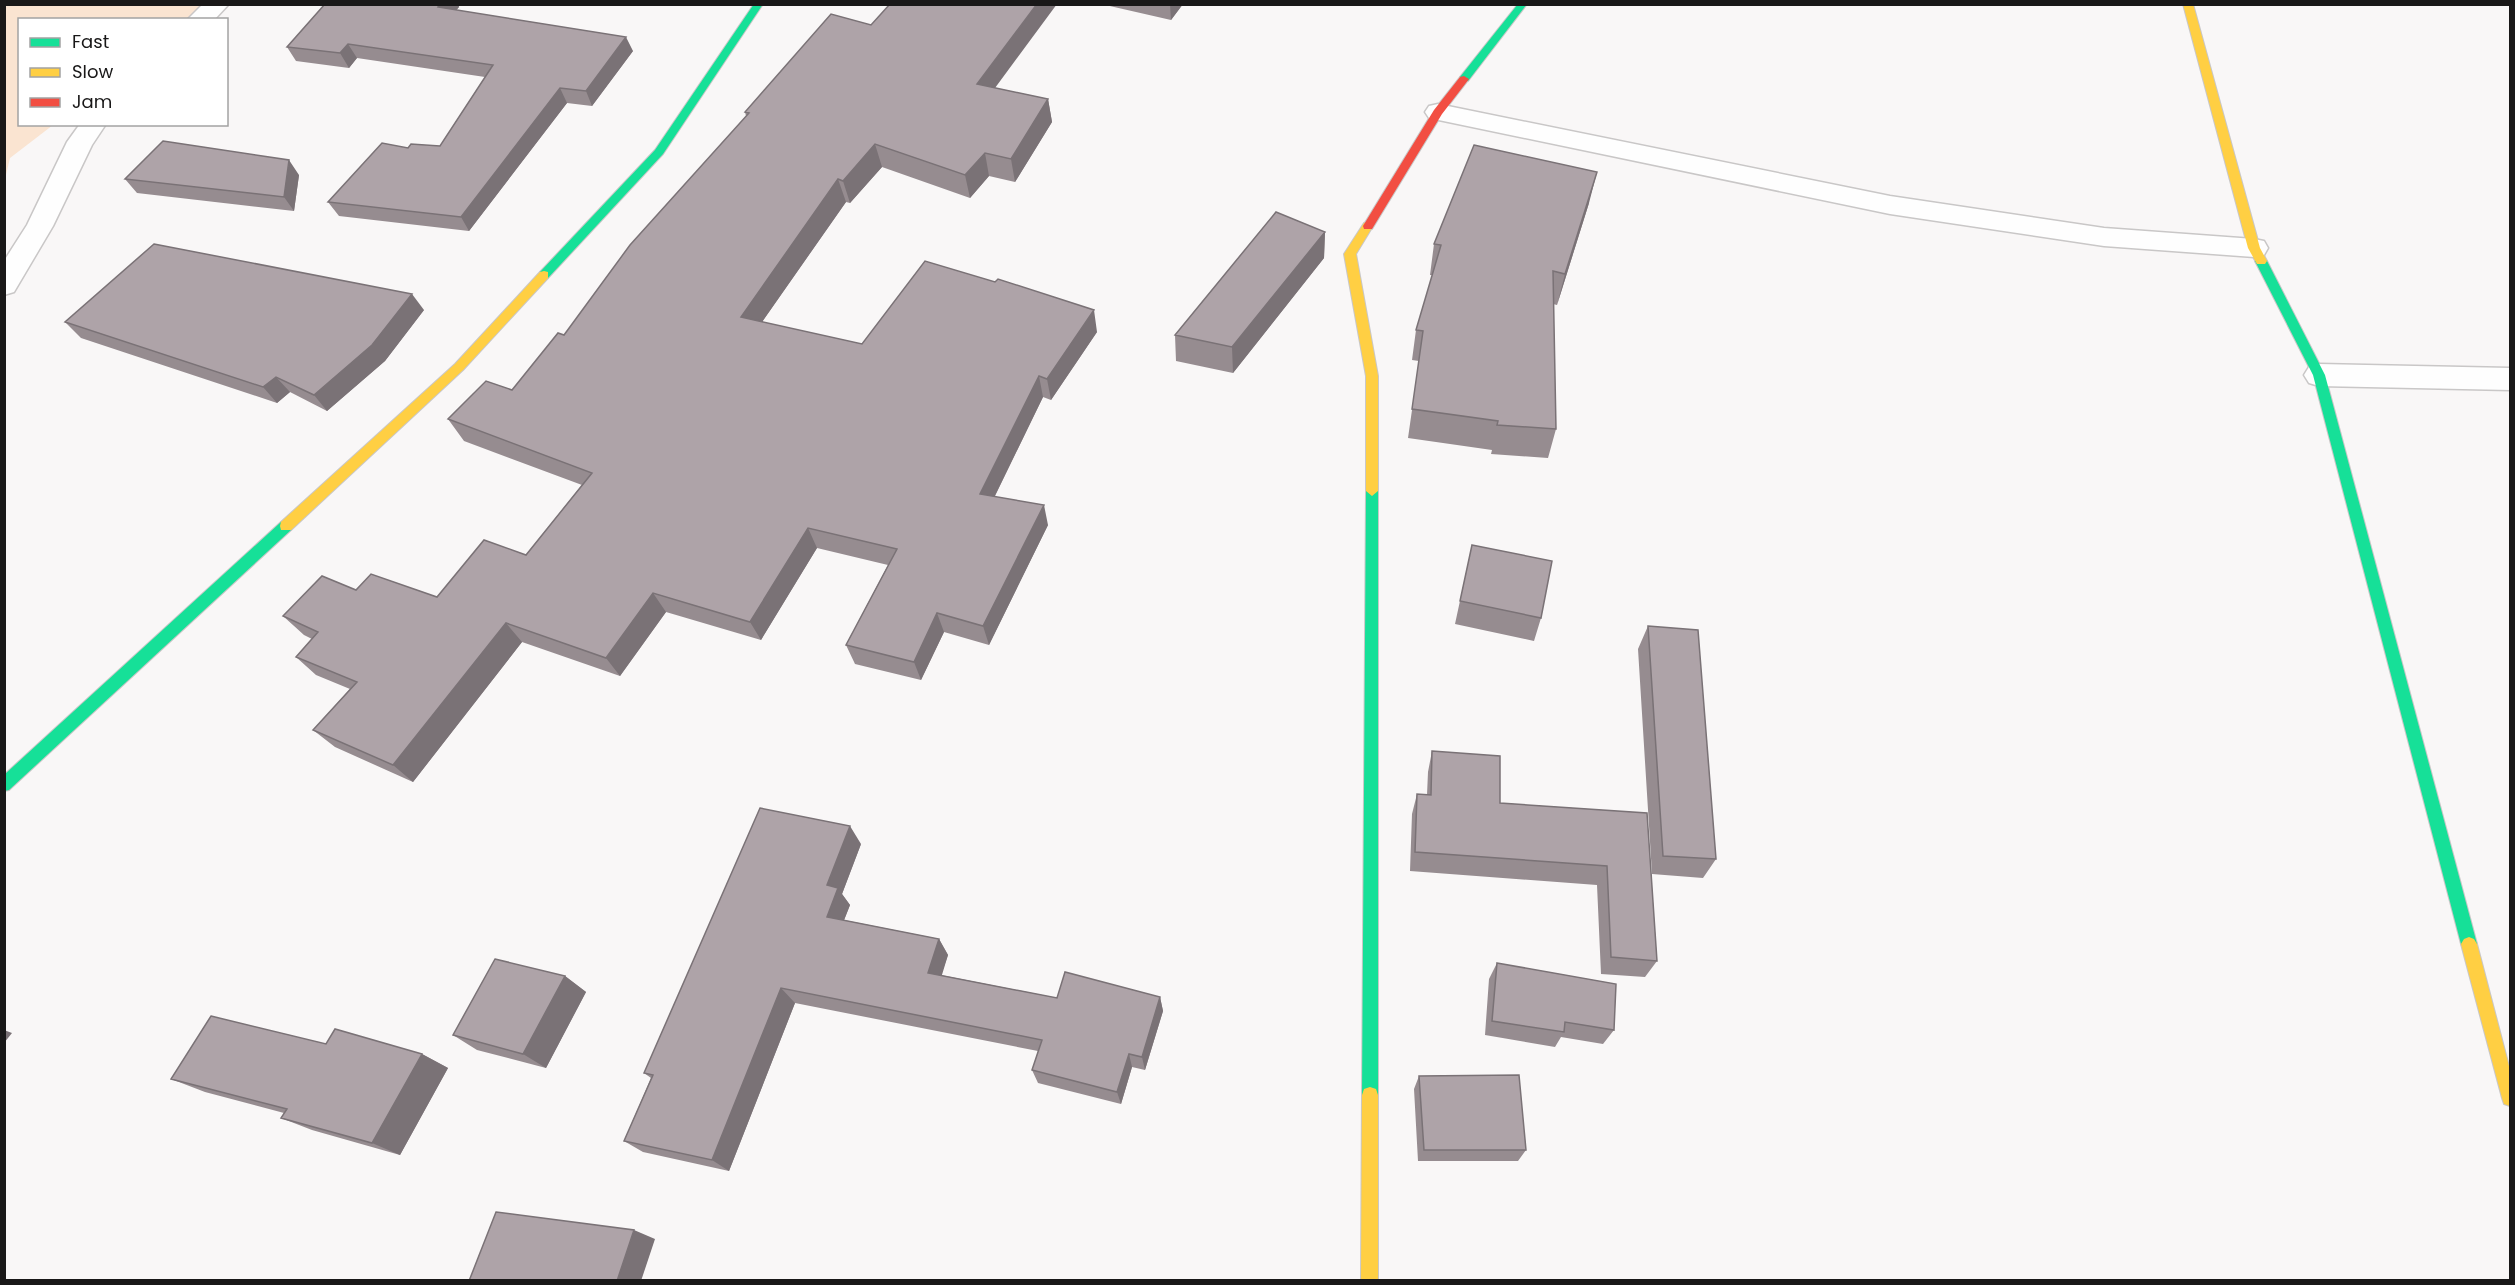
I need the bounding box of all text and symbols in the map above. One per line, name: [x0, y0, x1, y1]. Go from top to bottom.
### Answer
legend: [18, 18, 228, 126]
text: Fast: [72, 29, 109, 54]
text: Slow: [72, 59, 114, 84]
text: Jam: [72, 89, 112, 114]

